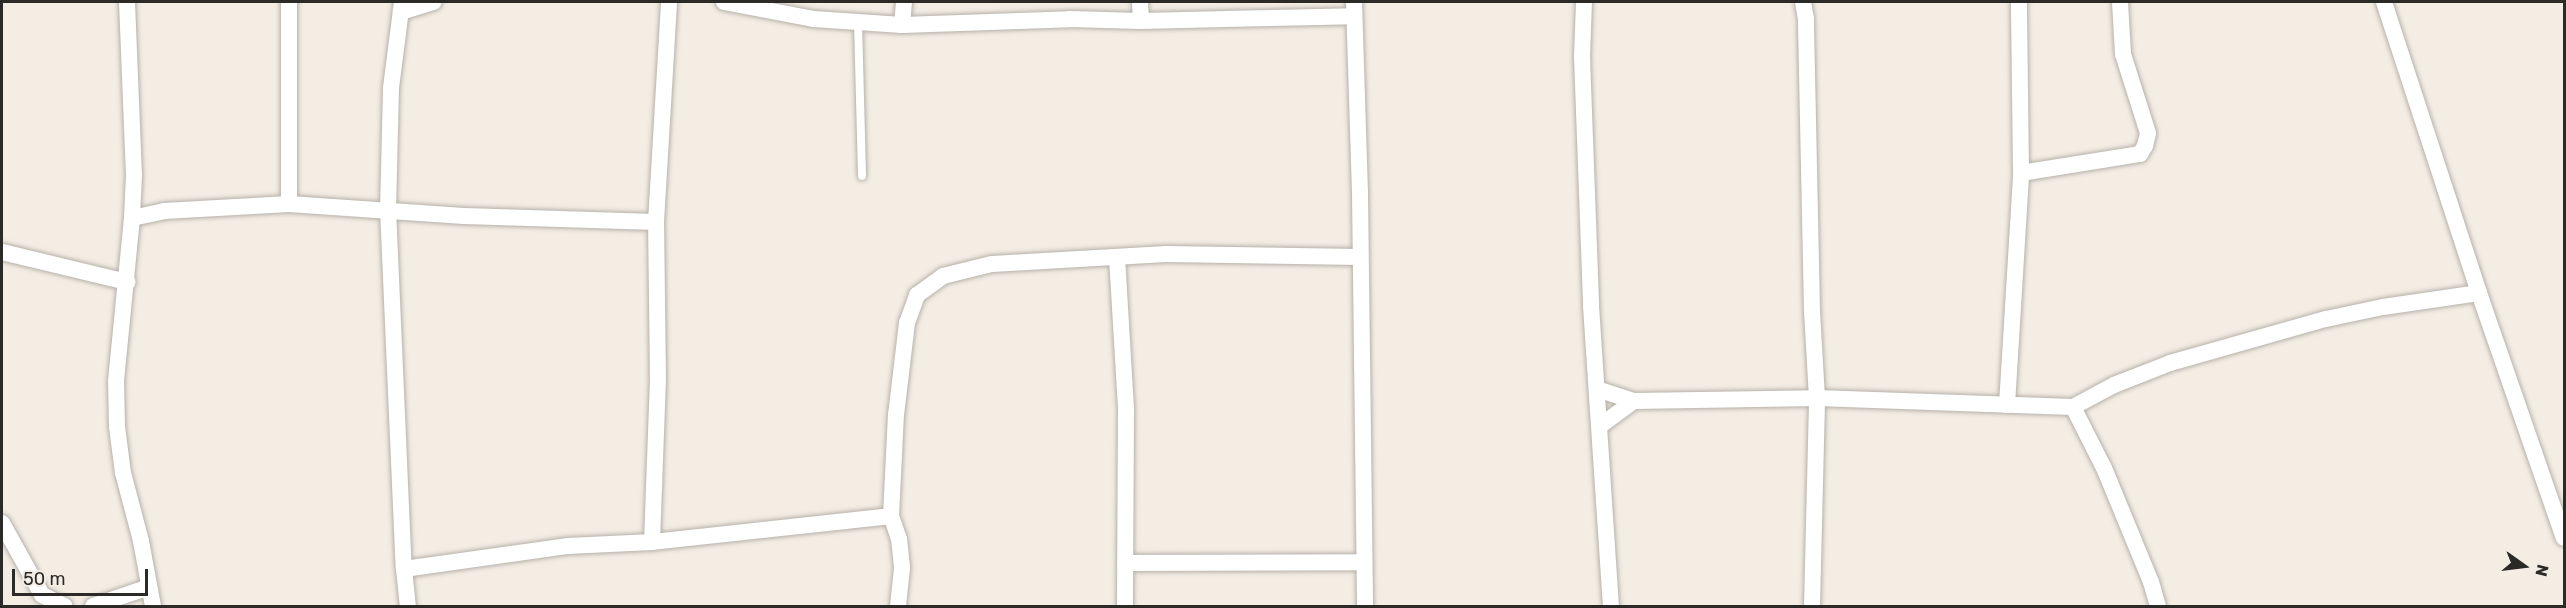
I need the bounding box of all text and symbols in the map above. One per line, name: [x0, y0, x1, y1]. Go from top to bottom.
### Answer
north arrow: [2494, 536, 2554, 596]
scale bar: [15, 557, 152, 595]
text: N: [2531, 563, 2553, 578]
text: 50 m: [23, 568, 66, 590]

